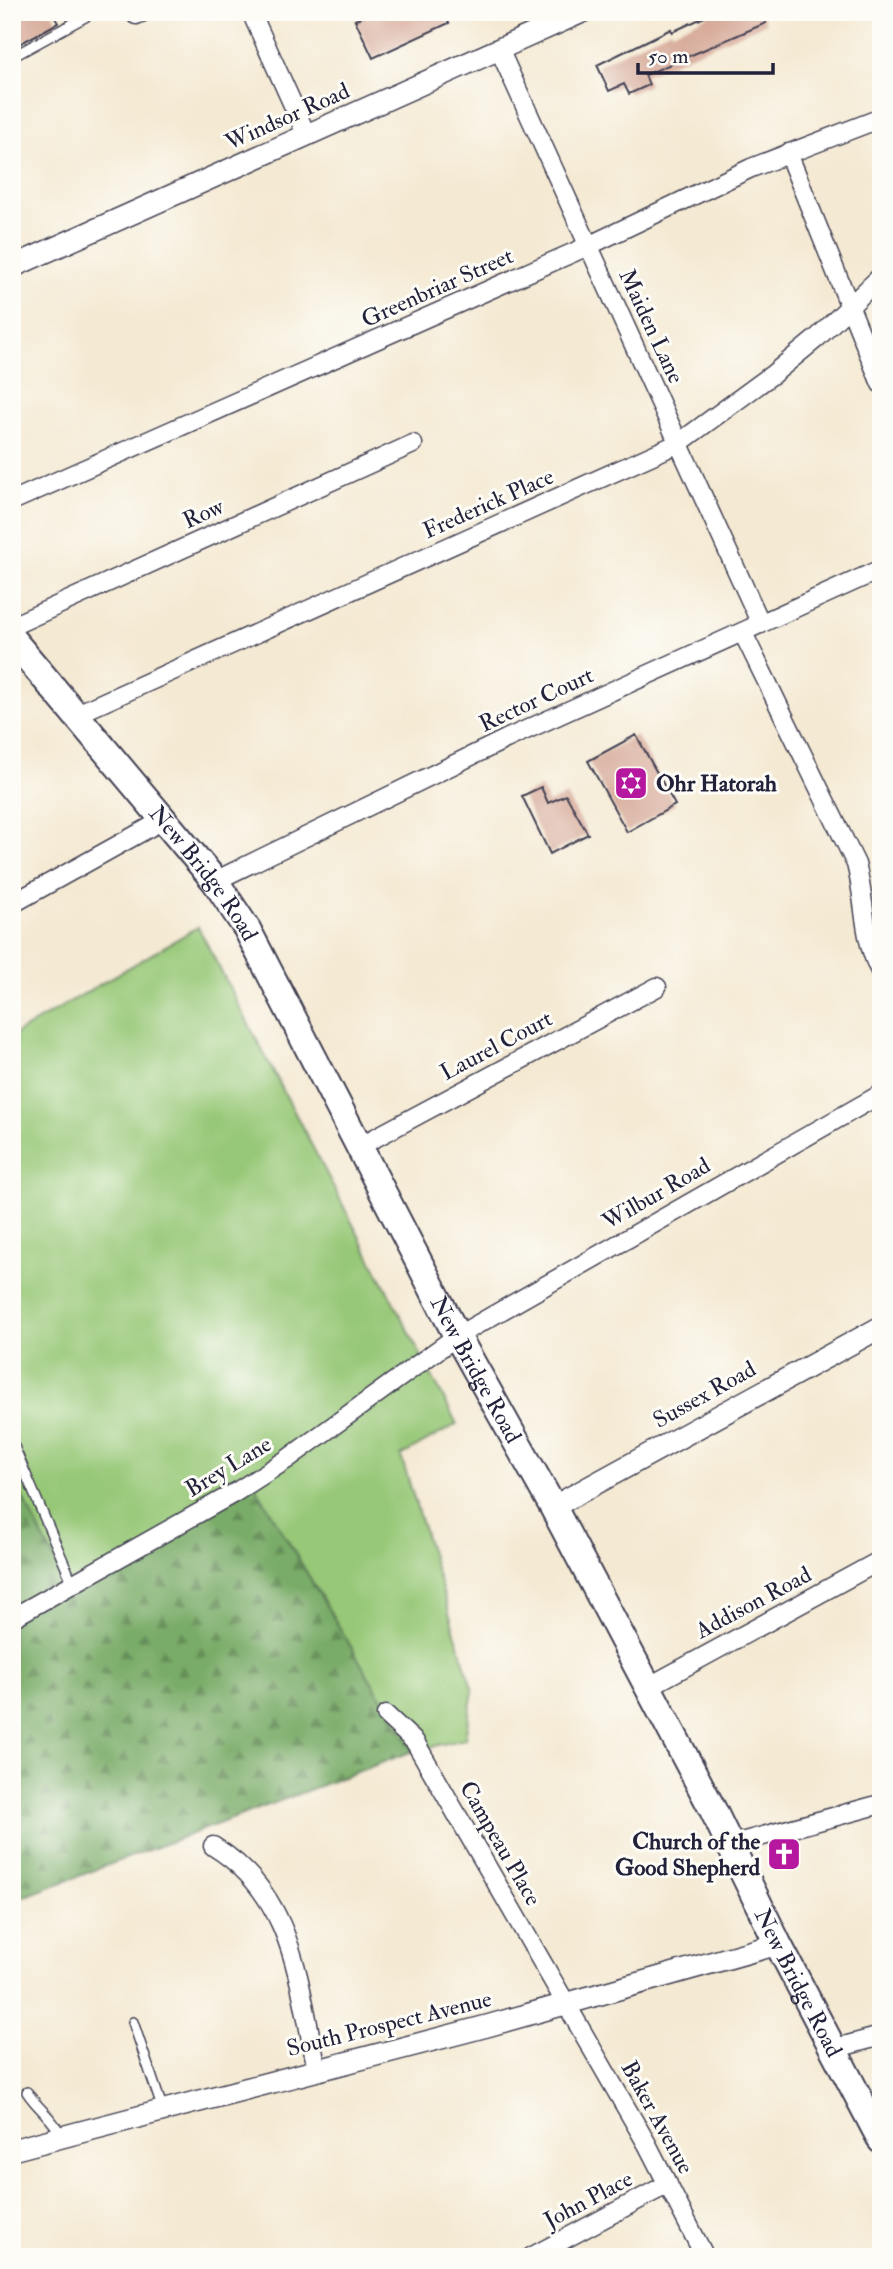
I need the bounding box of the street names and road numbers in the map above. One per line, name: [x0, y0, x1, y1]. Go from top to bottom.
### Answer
street label: Windsor Road: [220, 76, 354, 157]
street label: Greenbriar Street: [357, 241, 518, 334]
street label: Maiden Lane: [612, 264, 691, 388]
street label: Frederick Place: [418, 462, 559, 545]
street label: Row: [178, 491, 229, 535]
street label: Rector Court: [474, 660, 598, 739]
street label: New Bridge Road: [143, 799, 265, 946]
street label: Laurel Court: [435, 1004, 557, 1087]
street label: Wilbur Road: [596, 1151, 715, 1236]
street label: New Bridge Road: [424, 1291, 528, 1448]
street label: Sussex Road: [648, 1354, 761, 1435]
street label: Brey Lane: [180, 1429, 277, 1503]
street label: Addison Road: [689, 1560, 816, 1646]
street label: Campeau Place: [452, 1776, 548, 1912]
street label: New Bridge Road: [748, 1904, 849, 2062]
street label: South Prospect Avenue: [284, 1984, 495, 2064]
street label: Baker Avenue: [615, 2056, 701, 2179]
street label: John Place: [538, 2164, 638, 2235]

